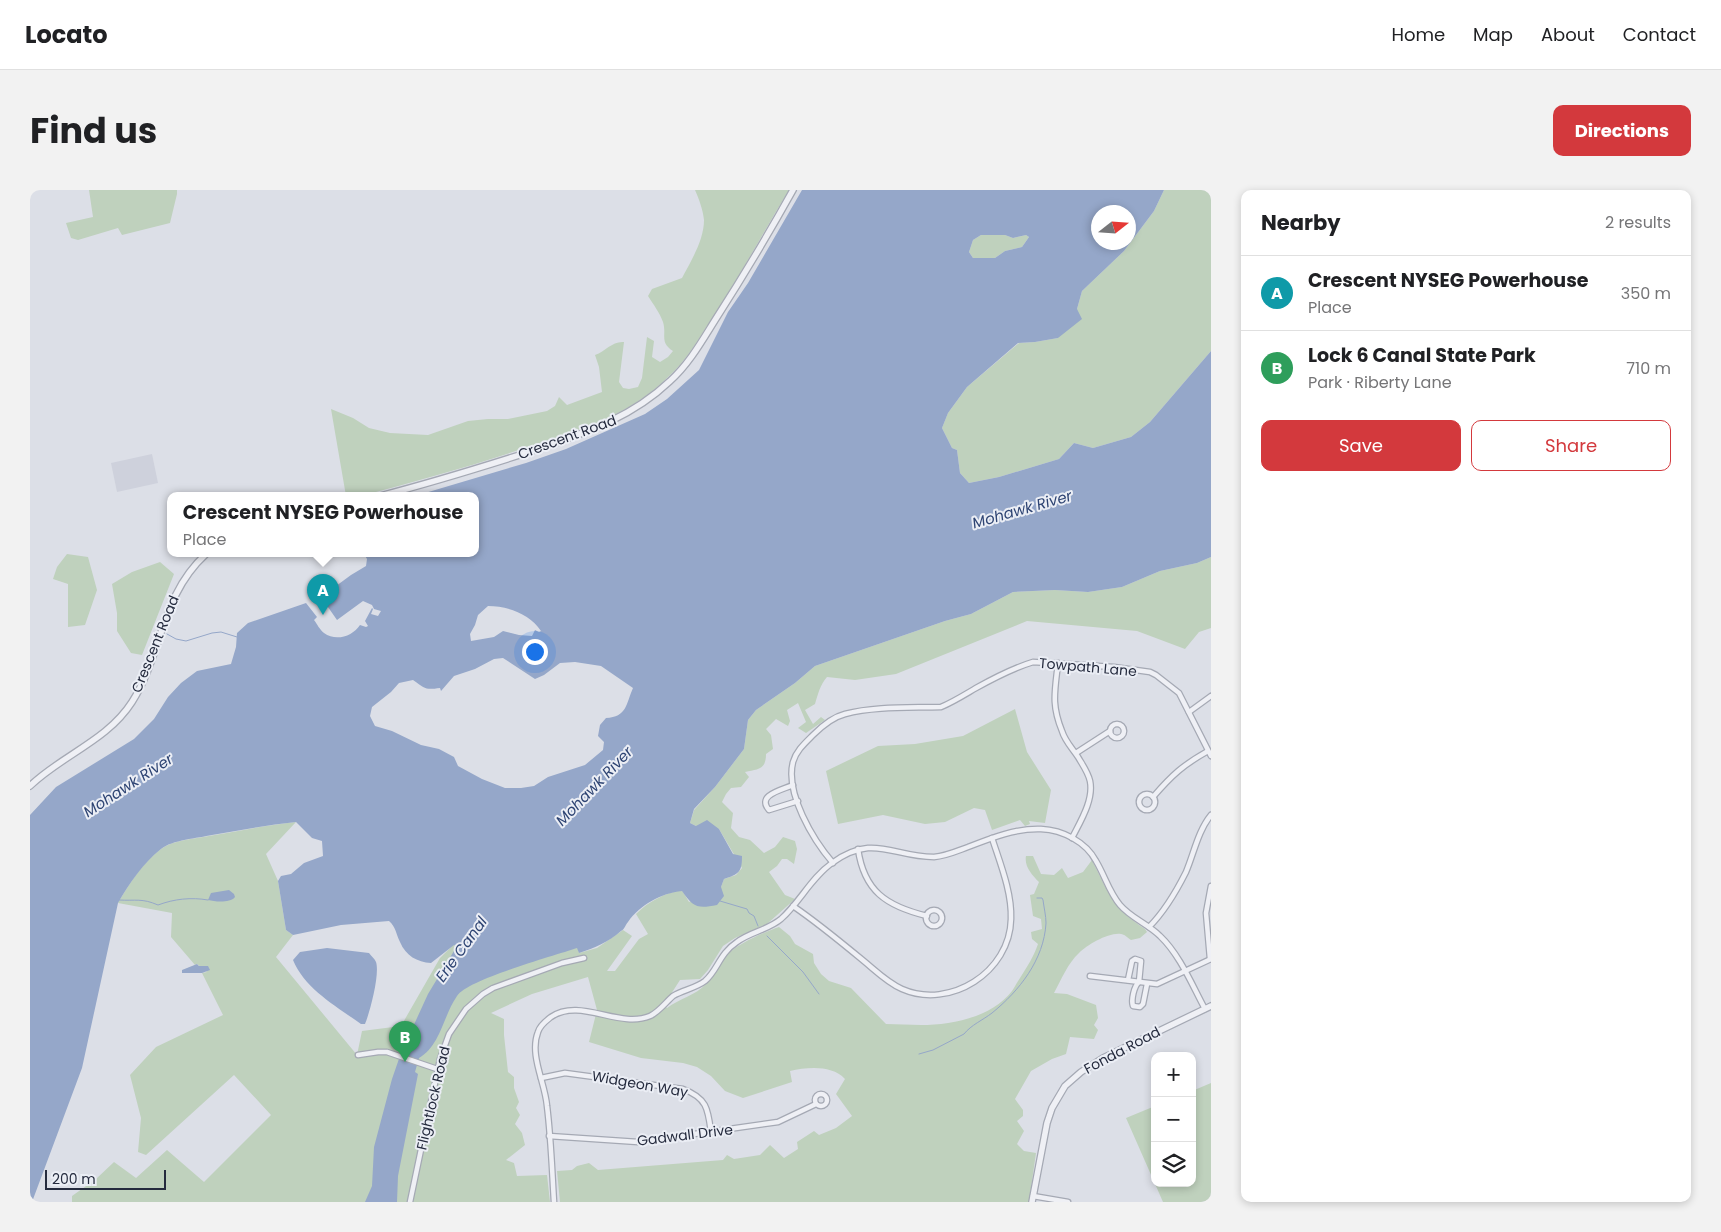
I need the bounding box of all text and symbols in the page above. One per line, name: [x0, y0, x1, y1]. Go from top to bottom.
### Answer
text: Locato: [25, 18, 108, 51]
text: Home: [1391, 22, 1445, 47]
text: Map: [1473, 22, 1513, 47]
text: About: [1541, 22, 1595, 47]
text: Contact: [1623, 22, 1696, 47]
button: Directions: [1553, 105, 1691, 156]
text: Find us: [30, 106, 157, 155]
north arrow: [1091, 205, 1136, 250]
text: Nearby: [1261, 208, 1341, 237]
text: 2 results: [1605, 211, 1671, 234]
text: Crescent NYSEG Powerhouse: [1308, 267, 1588, 294]
text: A: [1271, 282, 1283, 305]
text: 350 m: [1621, 282, 1671, 305]
text: Place: [1308, 296, 1352, 319]
text: Lock 6 Canal State Park: [1308, 342, 1536, 369]
text: B: [1272, 357, 1282, 380]
text: 710 m: [1626, 357, 1671, 380]
text: Park · Riberty Lane: [1308, 371, 1452, 394]
street label: Crescent Road: [515, 410, 619, 464]
button: Save: [1261, 420, 1461, 471]
button: Share: [1471, 420, 1671, 471]
water label: Mohawk River: [970, 485, 1075, 533]
popup: [167, 492, 479, 557]
text: Crescent NYSEG Powerhouse: [183, 499, 463, 526]
text: Place: [183, 528, 226, 551]
pin: A: [307, 574, 339, 615]
street label: Crescent Road: [126, 592, 184, 696]
your location: [522, 639, 548, 665]
street label: Towpath Lane: [1038, 653, 1138, 681]
water label: Mohawk River: [551, 741, 638, 830]
water label: Mohawk River: [79, 748, 177, 822]
water label: Erie Canal: [430, 912, 492, 986]
pin: B: [389, 1021, 421, 1062]
street label: Fonda Road: [1080, 1021, 1164, 1079]
street label: Flightlock Road: [411, 1044, 455, 1152]
map controls: [1151, 1052, 1196, 1187]
button: +: [1151, 1052, 1196, 1097]
street label: Widgeon Way: [590, 1066, 690, 1102]
button: −: [1151, 1097, 1196, 1142]
street label: Gadwall Drive: [636, 1119, 734, 1151]
button: layers: [1151, 1142, 1196, 1187]
scale bar: [45, 1167, 166, 1190]
text: 200 m: [52, 1169, 96, 1189]

